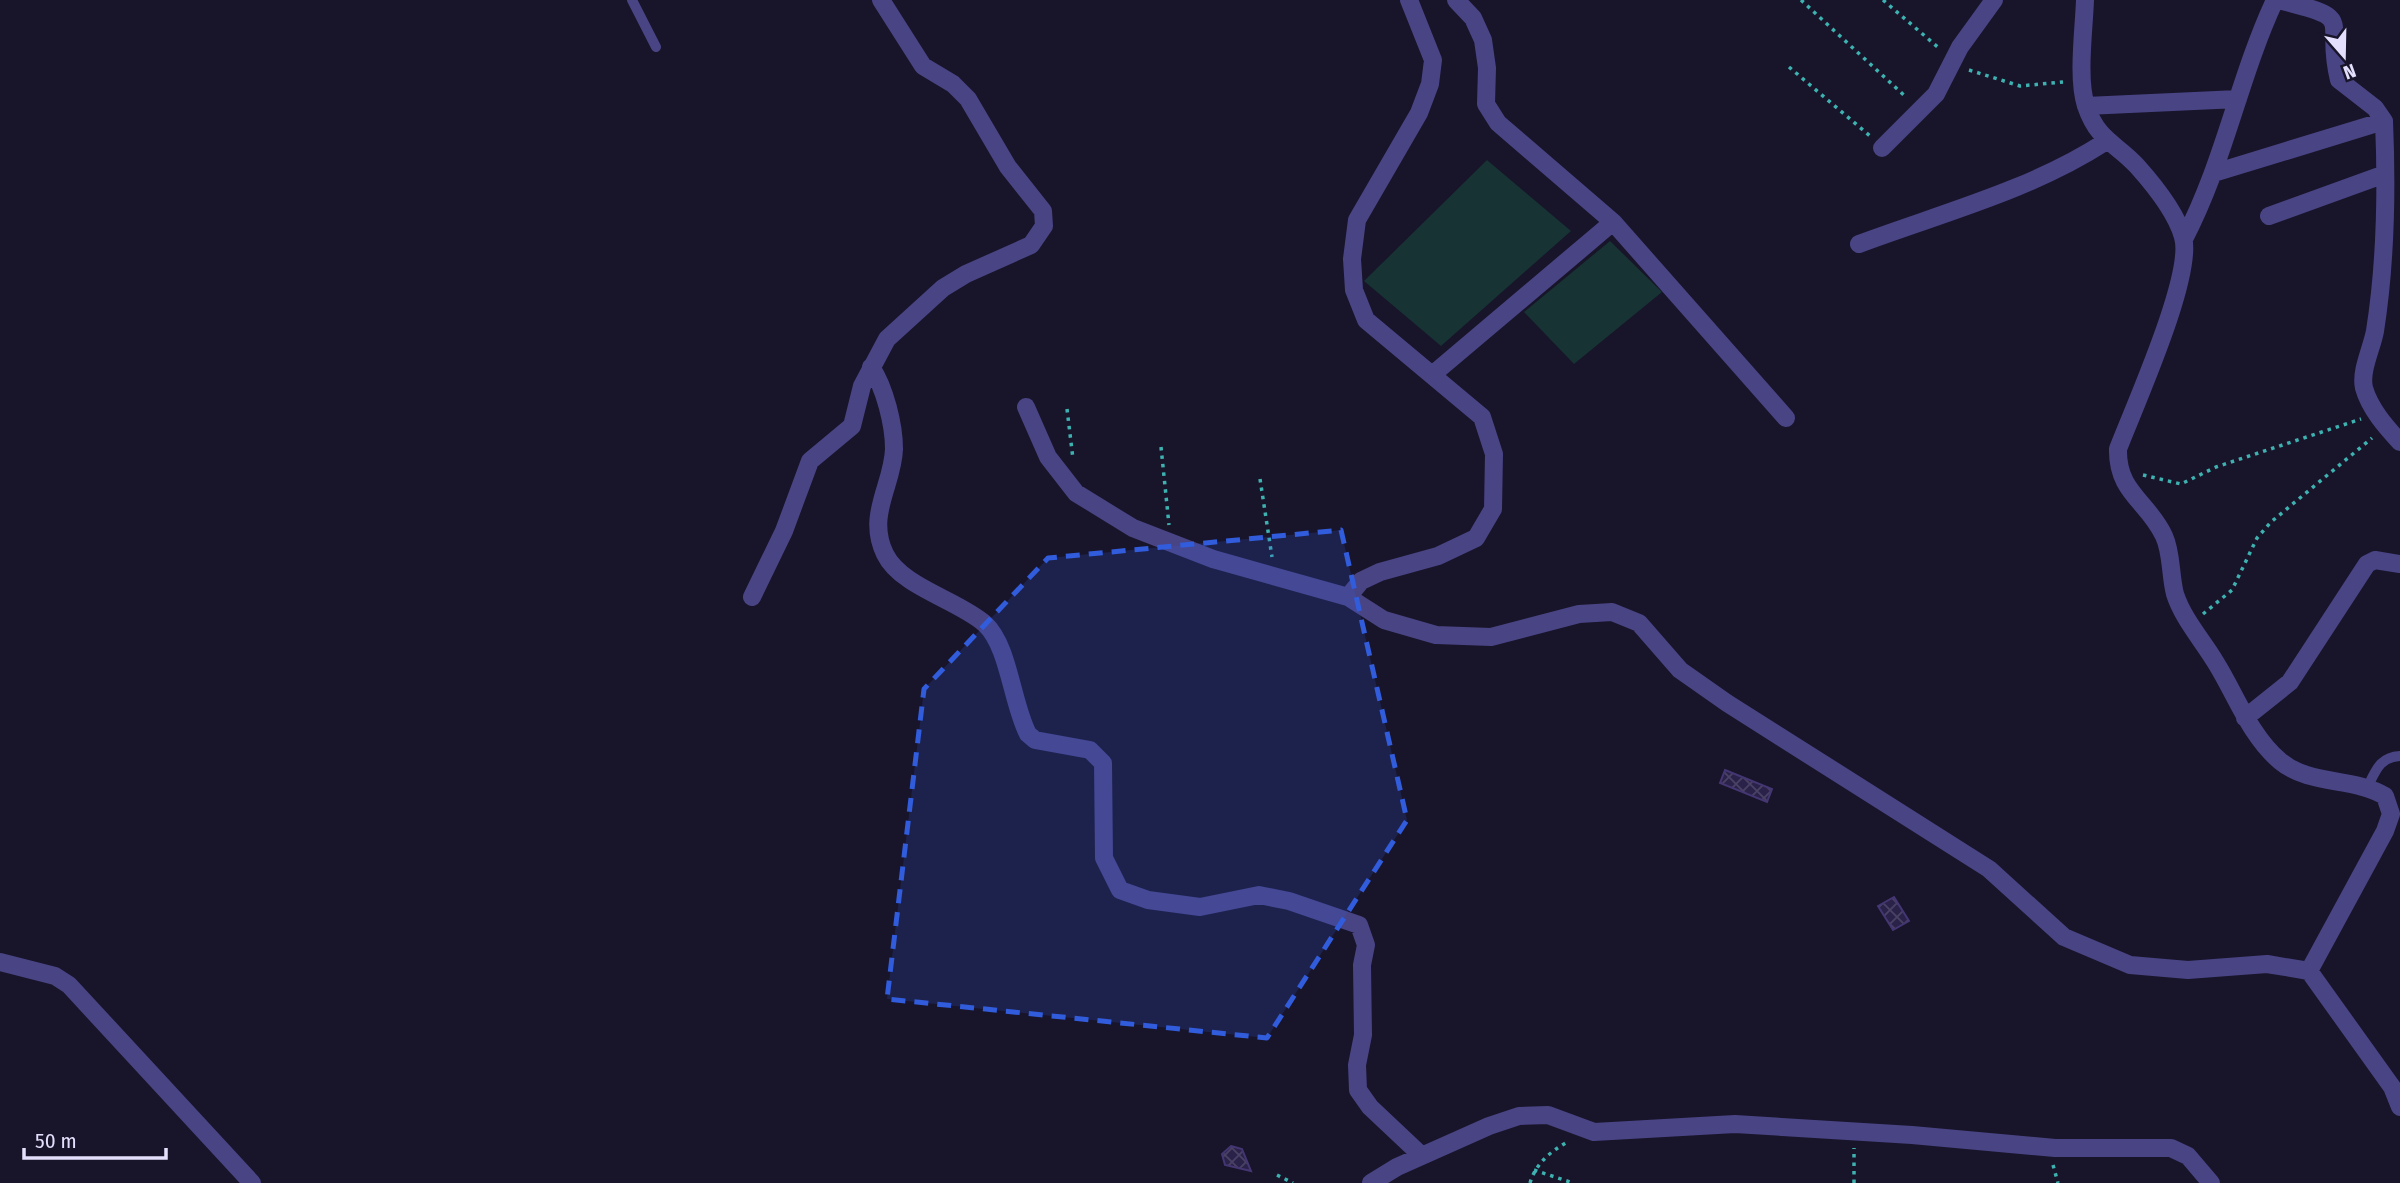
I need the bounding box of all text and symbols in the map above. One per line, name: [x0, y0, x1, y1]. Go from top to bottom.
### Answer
north arrow: [2309, 21, 2379, 91]
text: N: [2340, 59, 2359, 84]
scale bar: [24, 1116, 166, 1160]
text: 50 m: [35, 1128, 77, 1154]

